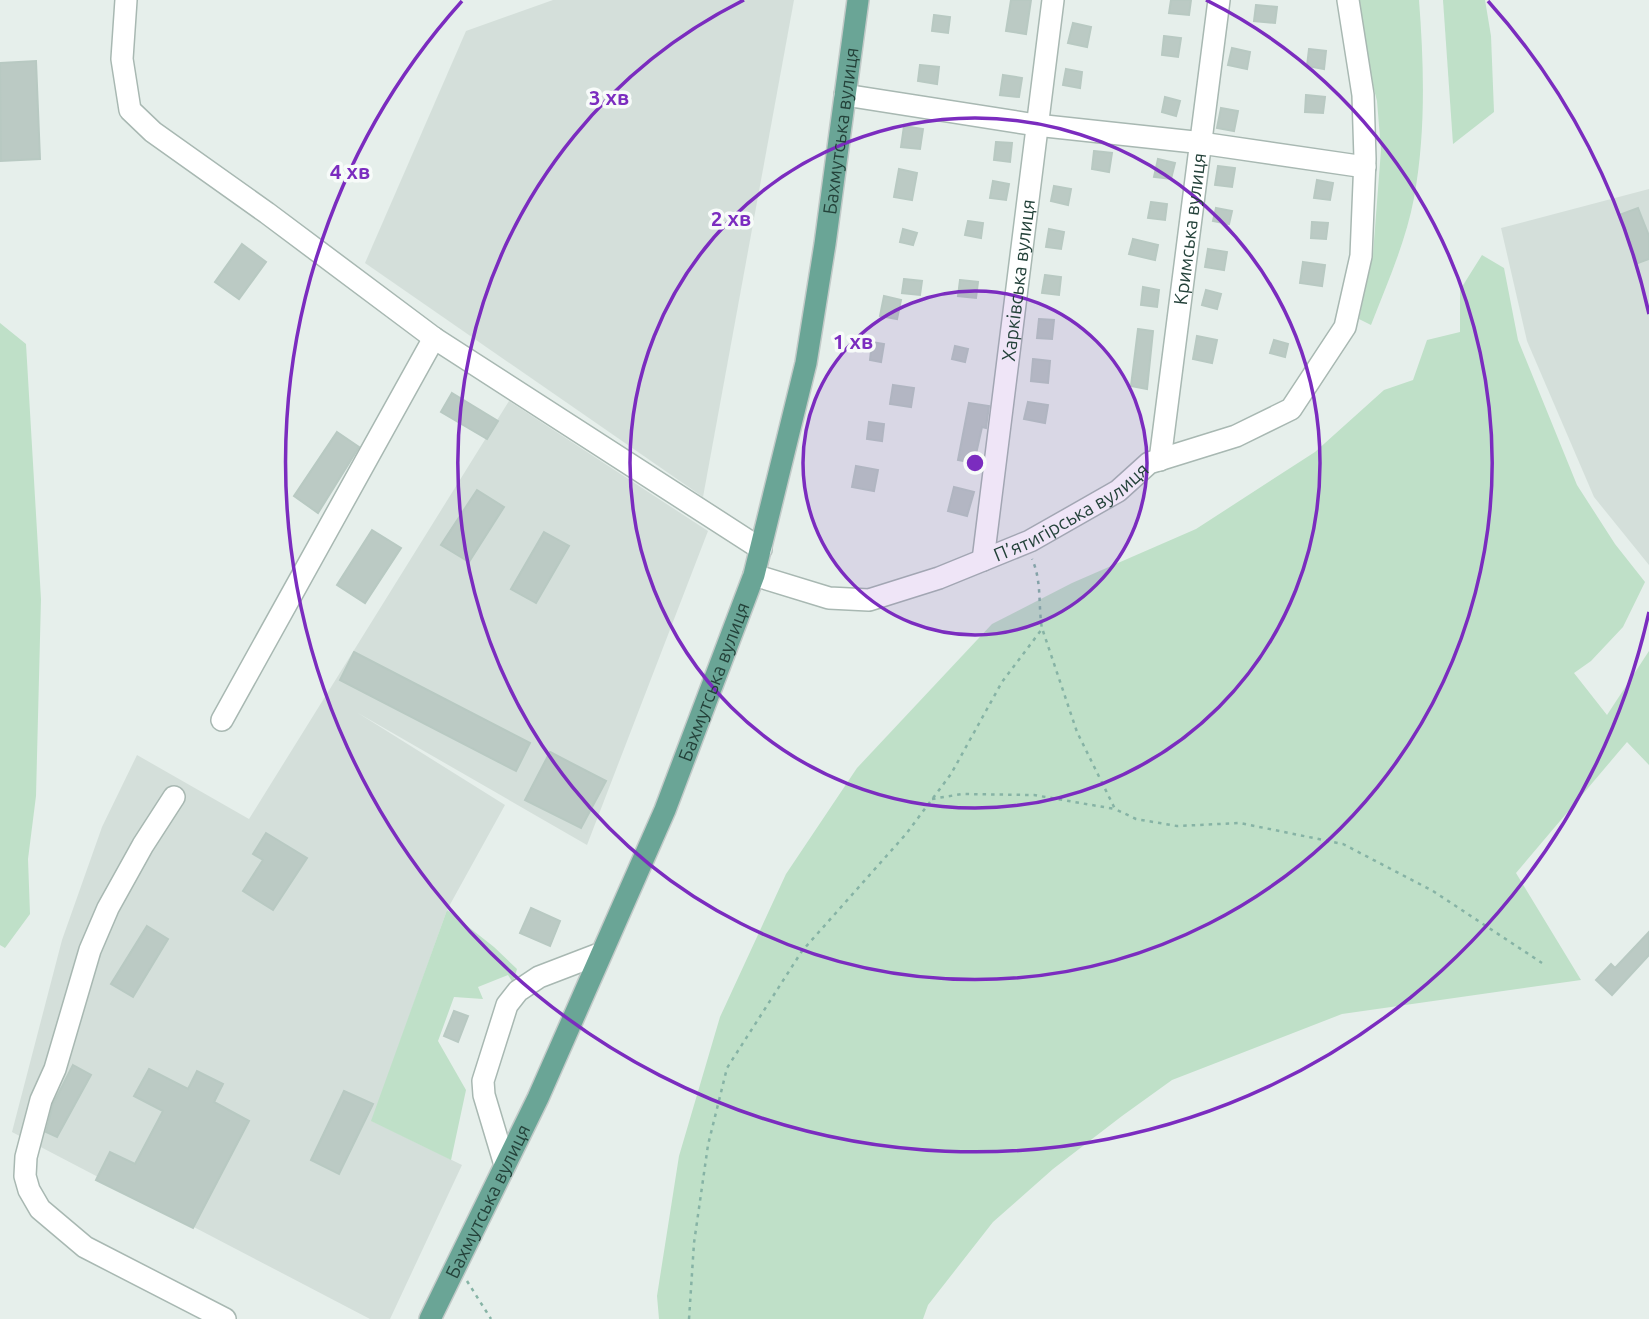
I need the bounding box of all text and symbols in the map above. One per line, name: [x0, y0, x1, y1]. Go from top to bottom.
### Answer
street label: Бахмутська вулиця: [818, 46, 862, 216]
text: 3 хв: [589, 85, 629, 109]
street label: Кримська вулиця: [1169, 151, 1210, 306]
text: 4 хв: [330, 159, 370, 183]
street label: Харківська вулиця: [997, 198, 1039, 362]
text: 2 хв: [711, 206, 751, 230]
text: 1 хв: [833, 329, 873, 353]
centre of rings: [963, 451, 987, 475]
street label: П’ятигірська вулиця: [990, 458, 1153, 566]
street label: Бахмутська вулиця: [673, 599, 754, 764]
street label: Бахмутська вулиця: [441, 1121, 534, 1282]

